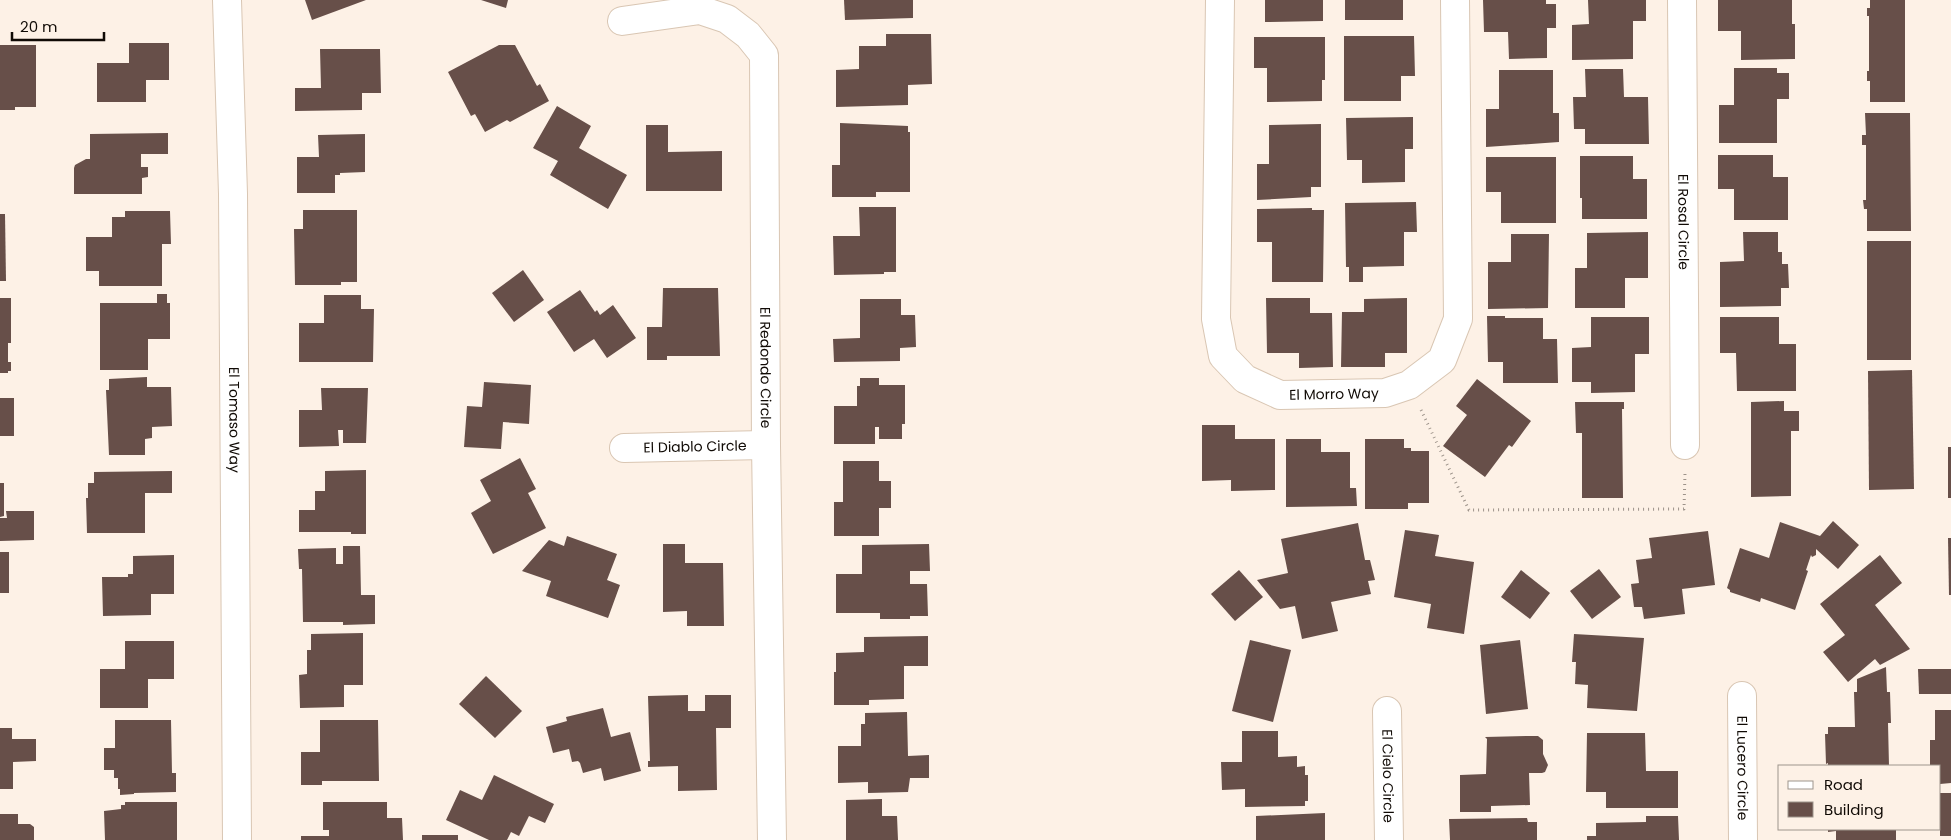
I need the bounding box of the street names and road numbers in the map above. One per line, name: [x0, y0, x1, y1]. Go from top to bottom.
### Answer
street label: El Rosal Circle: [1673, 174, 1694, 270]
street label: El Redondo Circle: [755, 307, 776, 429]
street label: El Tomaso Way: [224, 367, 245, 473]
street label: El Morro Way: [1289, 383, 1379, 405]
street label: El Diablo Circle: [643, 435, 747, 458]
street label: El Lucero Circle: [1732, 716, 1753, 821]
street label: El Cielo Circle: [1377, 729, 1399, 823]

